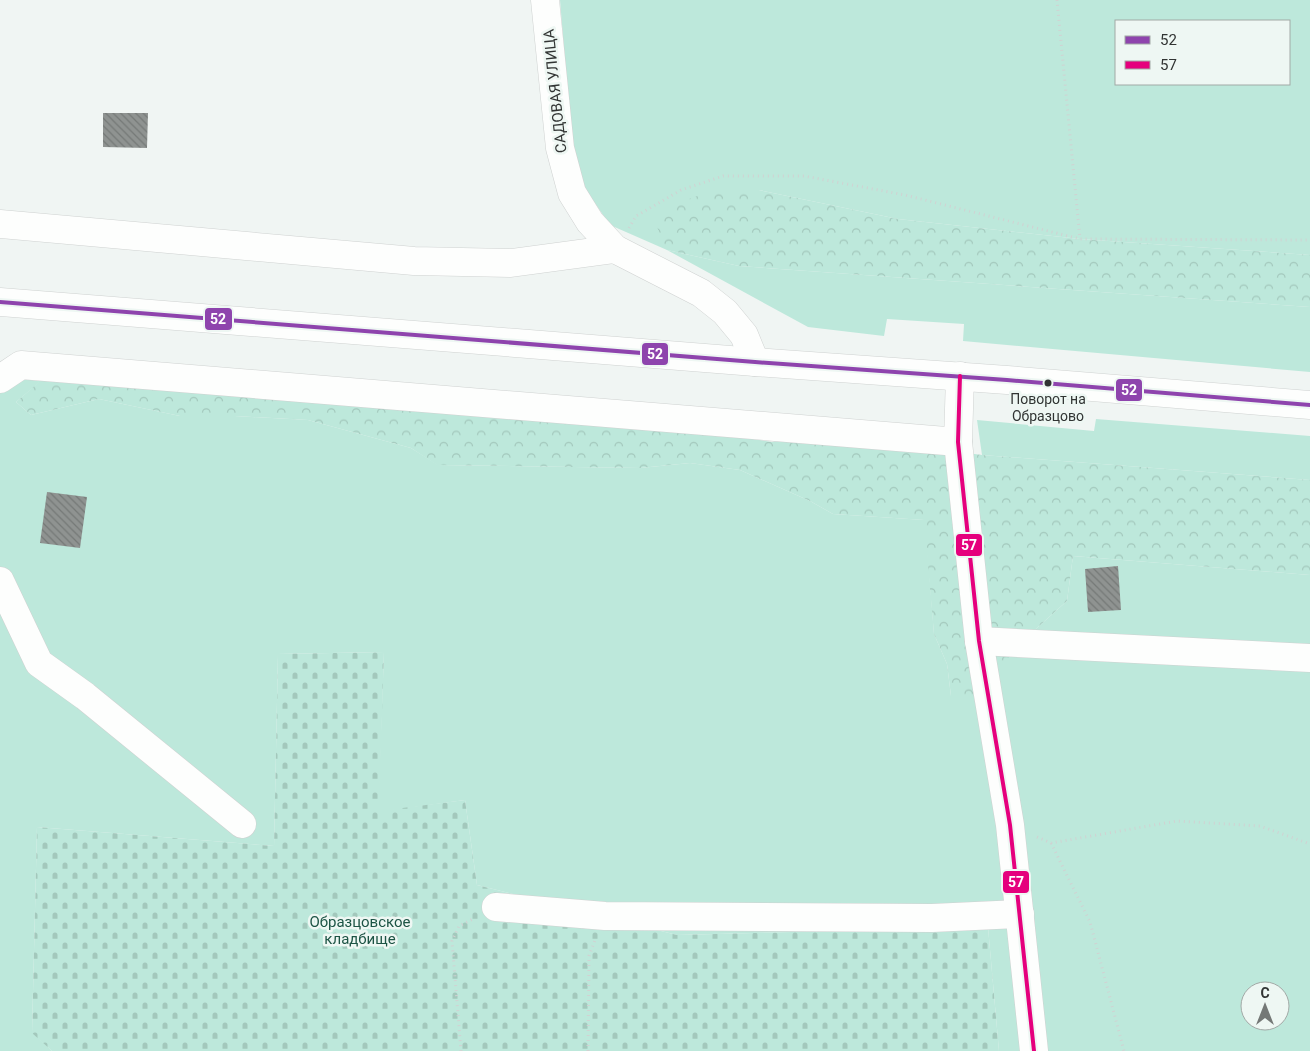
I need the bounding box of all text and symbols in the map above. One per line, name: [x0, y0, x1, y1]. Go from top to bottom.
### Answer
legend: [1115, 20, 1290, 85]
street label: САДОВАЯ УЛИЦА: [540, 28, 570, 154]
text: 52: [1160, 31, 1177, 49]
text: 57: [1160, 56, 1177, 74]
line badge: 52: [204, 307, 233, 331]
text: 52: [210, 311, 226, 327]
line badge: 52: [641, 342, 669, 366]
text: 52: [647, 346, 663, 362]
marker: Поворот на Образцово: [1043, 378, 1053, 388]
line badge: 52: [1115, 378, 1143, 402]
text: 52: [1121, 382, 1137, 398]
place label: Поворот на Образцово: [1010, 391, 1086, 424]
line badge: 57: [955, 533, 983, 557]
text: 57: [961, 537, 977, 553]
line badge: 57: [1002, 870, 1030, 894]
text: 57: [1008, 874, 1024, 890]
park label: Образцовское кладбище: [309, 913, 411, 948]
north arrow: [1240, 981, 1290, 1031]
text: С: [1260, 985, 1270, 1001]

